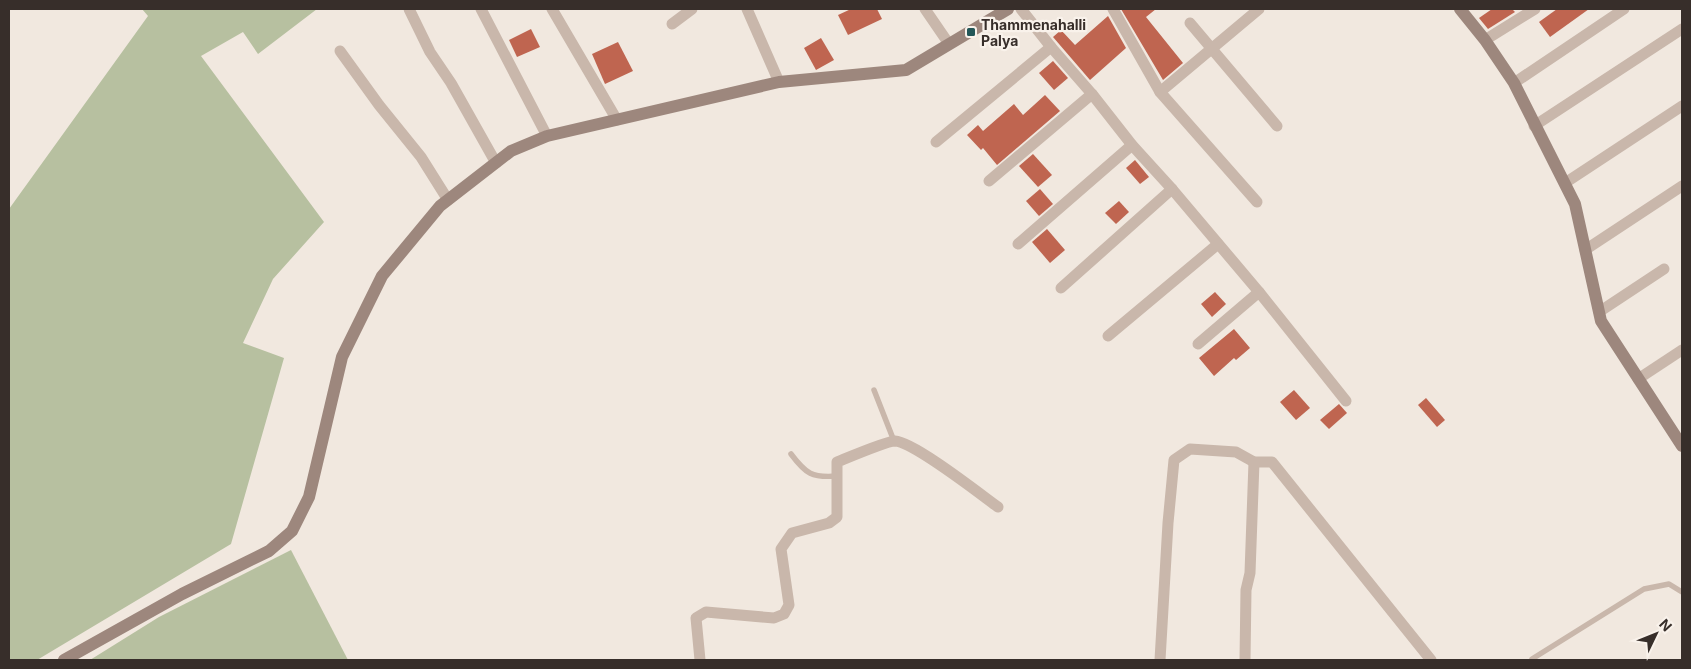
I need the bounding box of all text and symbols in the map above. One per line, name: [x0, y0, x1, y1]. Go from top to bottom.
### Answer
place label: Thammenahalli Palya: [981, 16, 1086, 49]
marker: Thammenahalli Palya: [965, 26, 977, 38]
north arrow: [1631, 609, 1681, 659]
text: N: [1656, 615, 1676, 634]

